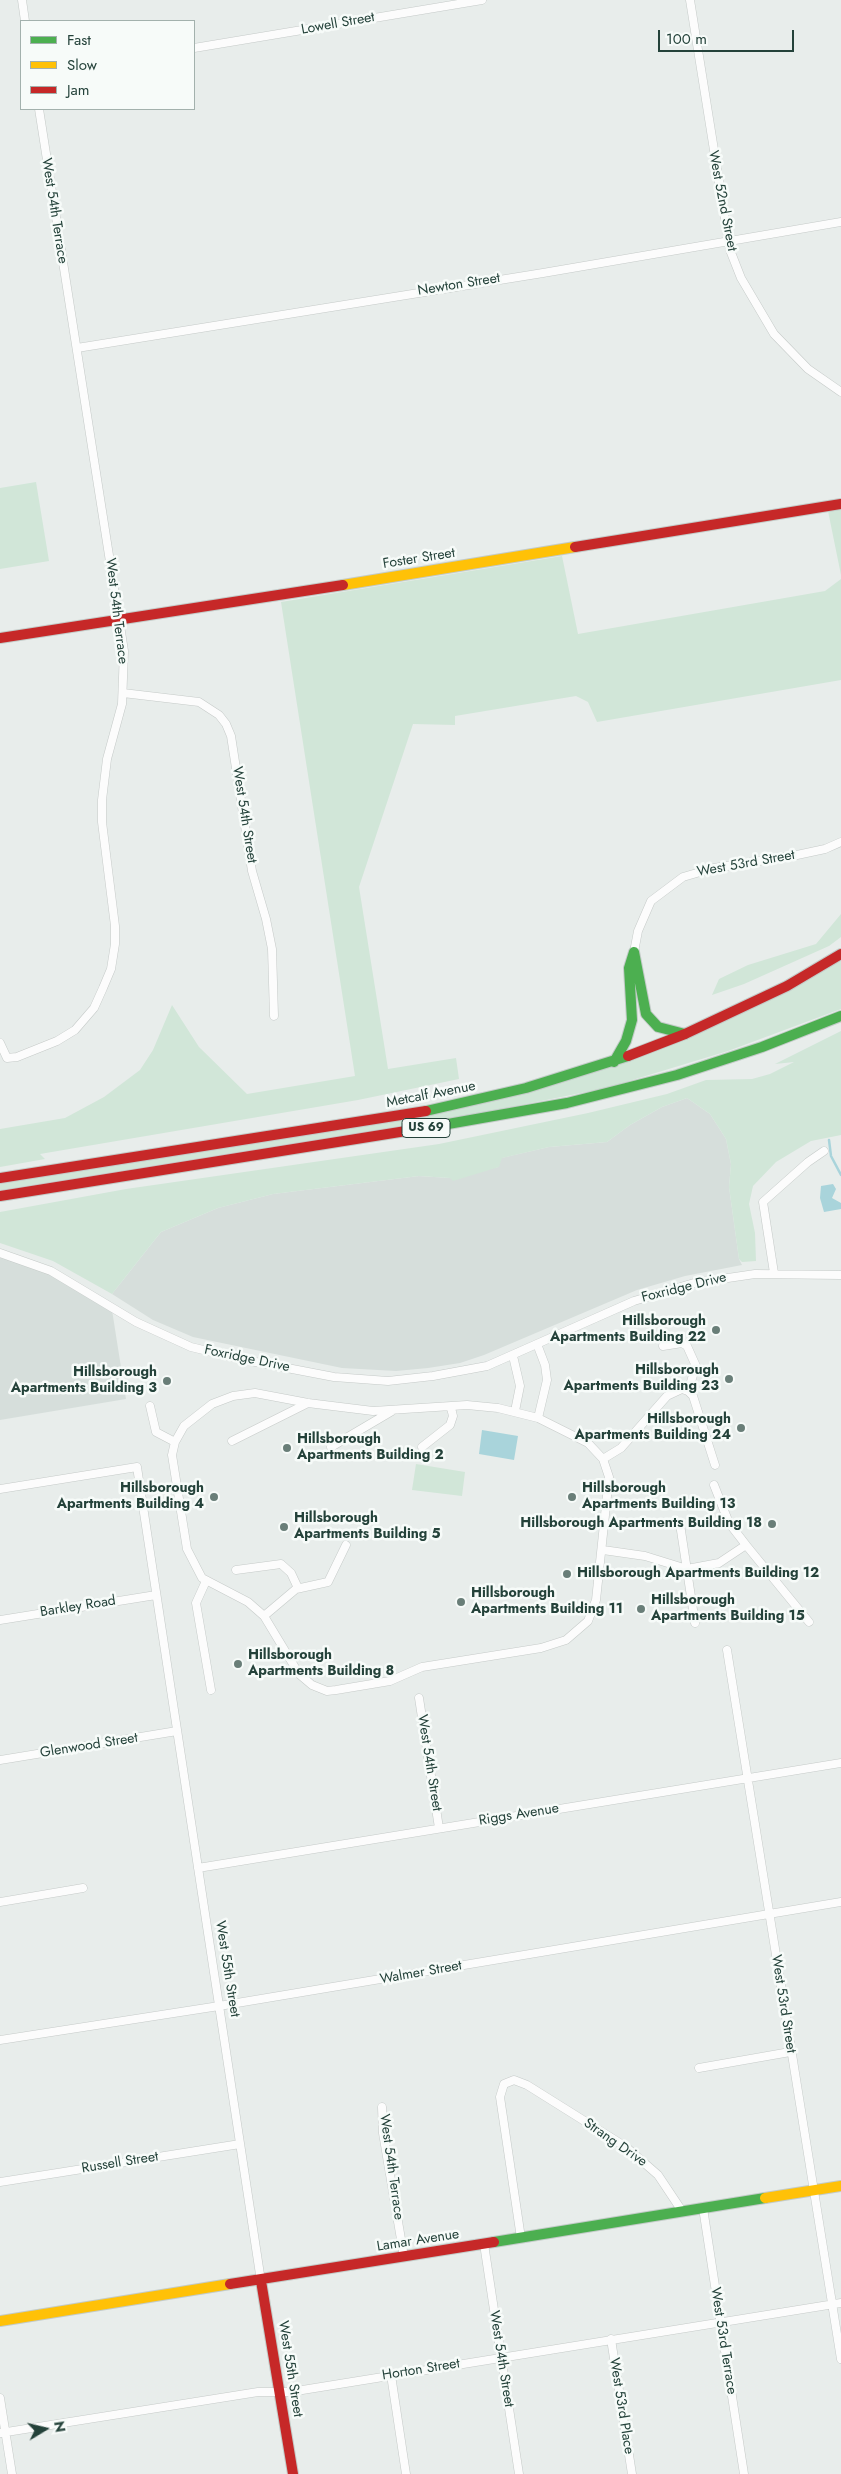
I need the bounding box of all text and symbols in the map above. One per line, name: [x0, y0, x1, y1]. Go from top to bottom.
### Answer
street label: Lowell Street: [300, 9, 376, 39]
legend: [20, 20, 195, 110]
scale bar: [661, 20, 797, 52]
text: 100 m: [666, 28, 707, 50]
text: Fast: [67, 29, 91, 51]
text: Slow: [67, 54, 97, 76]
text: Jam: [67, 79, 90, 101]
street label: West 52nd Street: [704, 149, 740, 253]
street label: West 54th Terrace: [37, 157, 71, 265]
street label: Newton Street: [417, 270, 501, 300]
street label: Foster Street: [382, 545, 456, 573]
street label: West 54th Terrace: [101, 557, 131, 665]
street label: West 54th Street: [228, 766, 260, 864]
street label: West 53rd Street: [696, 847, 796, 881]
street label: Metcalf Avenue: [385, 1078, 477, 1112]
road number: US 69: [402, 1118, 450, 1138]
street label: Foxridge Drive: [640, 1269, 728, 1307]
place label: Hillsborough Apartments Building 22: [550, 1314, 706, 1346]
marker: Hillsborough Apartments Building 22: [710, 1324, 722, 1336]
street label: Foxridge Drive: [203, 1342, 291, 1376]
place label: Hillsborough Apartments Building 23: [564, 1363, 719, 1395]
place label: Hillsborough Apartments Building 3: [11, 1365, 157, 1398]
marker: Hillsborough Apartments Building 23: [723, 1373, 735, 1385]
marker: Hillsborough Apartments Building 3: [161, 1375, 173, 1387]
place label: Hillsborough Apartments Building 24: [574, 1412, 731, 1444]
marker: Hillsborough Apartments Building 24: [735, 1422, 747, 1434]
place label: Hillsborough Apartments Building 2: [297, 1432, 444, 1464]
marker: Hillsborough Apartments Building 2: [281, 1442, 293, 1454]
place label: Hillsborough Apartments Building 4: [57, 1481, 204, 1514]
place label: Hillsborough Apartments Building 13: [582, 1481, 735, 1514]
marker: Hillsborough Apartments Building 4: [208, 1491, 220, 1503]
marker: Hillsborough Apartments Building 13: [566, 1491, 578, 1503]
place label: Hillsborough Apartments Building 5: [294, 1511, 441, 1544]
place label: Hillsborough Apartments Building 18: [520, 1516, 762, 1532]
marker: Hillsborough Apartments Building 18: [766, 1518, 778, 1530]
marker: Hillsborough Apartments Building 5: [278, 1521, 290, 1533]
place label: Hillsborough Apartments Building 12: [577, 1566, 819, 1582]
marker: Hillsborough Apartments Building 12: [561, 1568, 573, 1580]
place label: Hillsborough Apartments Building 11: [471, 1586, 623, 1618]
street label: Barkley Road: [39, 1593, 117, 1621]
place label: Hillsborough Apartments Building 15: [651, 1593, 805, 1625]
marker: Hillsborough Apartments Building 11: [455, 1596, 467, 1608]
marker: Hillsborough Apartments Building 15: [635, 1603, 647, 1615]
place label: Hillsborough Apartments Building 8: [248, 1648, 394, 1680]
marker: Hillsborough Apartments Building 8: [232, 1658, 244, 1670]
street label: West 54th Street: [413, 1714, 445, 1812]
street label: Glenwood Street: [39, 1730, 139, 1762]
street label: Riggs Avenue: [478, 1800, 560, 1830]
street label: West 55th Street: [211, 1920, 243, 2018]
street label: West 53rd Street: [767, 1954, 799, 2054]
street label: Walmer Street: [379, 1958, 463, 1988]
street label: West 54th Terrace: [375, 2113, 407, 2221]
street label: Strang Drive: [580, 2115, 650, 2171]
street label: Russell Street: [80, 2149, 160, 2177]
street label: Lamar Avenue: [376, 2226, 460, 2256]
street label: West 53rd Terrace: [706, 2286, 740, 2396]
street label: West 54th Street: [485, 2310, 517, 2408]
street label: West 55th Street: [274, 2320, 306, 2418]
street label: Horton Street: [381, 2356, 461, 2384]
street label: West 53rd Place: [605, 2357, 637, 2455]
north arrow: [20, 2404, 70, 2454]
text: N: [49, 2420, 71, 2434]

